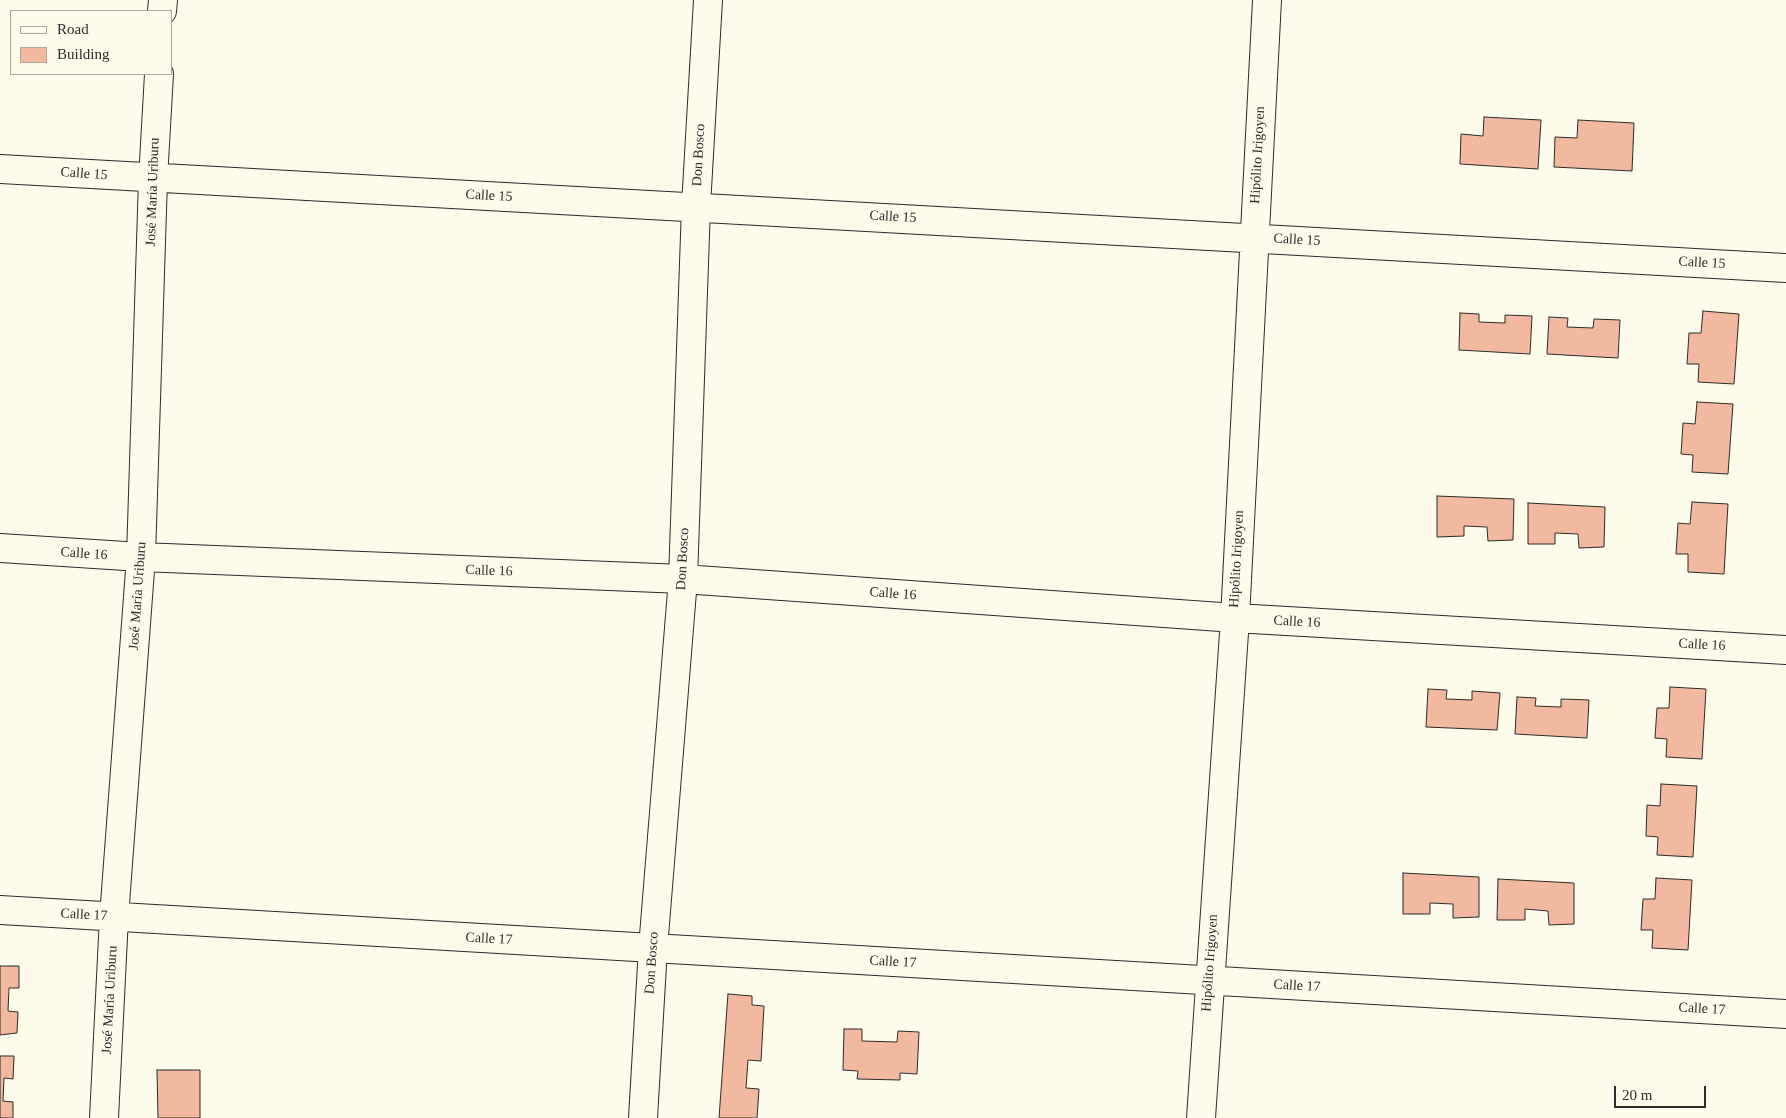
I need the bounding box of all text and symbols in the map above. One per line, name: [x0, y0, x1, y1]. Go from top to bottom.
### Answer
legend: [10, 10, 172, 75]
text: Road: [57, 21, 89, 37]
text: Building: [57, 46, 110, 62]
street label: Hipólito Irigoyen: [1247, 106, 1269, 204]
street label: Don Bosco: [689, 123, 709, 187]
street label: José María Uriburu: [143, 137, 163, 247]
street label: Calle 15: [60, 164, 108, 184]
street label: Calle 15: [465, 186, 513, 206]
street label: Calle 15: [869, 207, 917, 227]
street label: Calle 15: [1273, 230, 1321, 250]
street label: Calle 15: [1678, 253, 1726, 273]
street label: Hipólito Irigoyen: [1226, 510, 1248, 608]
street label: Don Bosco: [673, 527, 693, 591]
street label: José María Uriburu: [126, 541, 150, 651]
street label: Calle 16: [60, 544, 108, 564]
street label: Calle 16: [465, 562, 513, 580]
street label: Calle 16: [869, 584, 917, 604]
street label: Calle 16: [1273, 612, 1321, 632]
street label: Calle 16: [1678, 635, 1726, 655]
street label: Calle 17: [60, 905, 108, 925]
street label: Hipólito Irigoyen: [1198, 914, 1222, 1012]
street label: Calle 17: [465, 929, 513, 949]
street label: Don Bosco: [641, 931, 663, 995]
street label: José María Uriburu: [99, 945, 121, 1055]
street label: Calle 17: [869, 952, 917, 972]
street label: Calle 17: [1273, 976, 1321, 996]
street label: Calle 17: [1678, 999, 1726, 1019]
scale bar: [1616, 1076, 1708, 1108]
text: 20 m: [1622, 1087, 1652, 1103]

